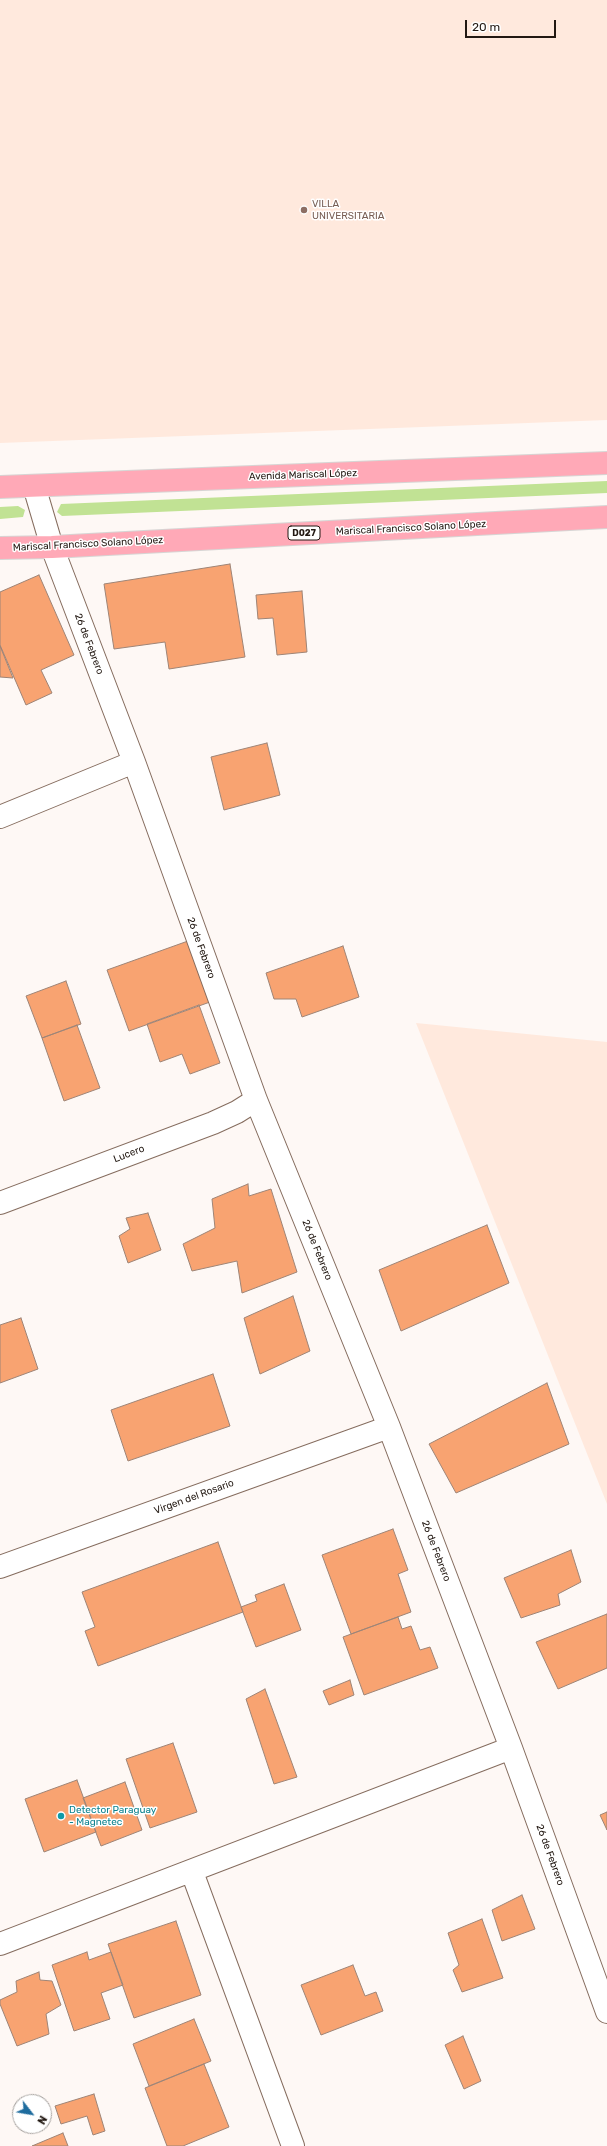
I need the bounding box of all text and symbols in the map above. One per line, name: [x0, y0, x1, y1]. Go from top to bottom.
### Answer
scale bar: [467, 12, 558, 38]
text: 20 m: [472, 20, 500, 34]
place label: VILLA UNIVERSITARIA: [312, 198, 385, 222]
marker: VILLA UNIVERSITARIA: [299, 205, 309, 215]
street label: Avenida Mariscal López: [249, 467, 357, 483]
street label: Mariscal Francisco Solano López: [336, 518, 486, 538]
road number: D027: [288, 526, 320, 540]
street label: Mariscal Francisco Solano López: [13, 534, 163, 554]
street label: 26 de Febrero: [72, 612, 106, 676]
street label: 26 de Febrero: [184, 916, 218, 980]
street label: Lucero: [112, 1143, 146, 1165]
street label: 26 de Febrero: [299, 1218, 335, 1282]
street label: Virgen del Rosario: [153, 1477, 235, 1517]
street label: 26 de Febrero: [419, 1519, 453, 1583]
place label: Detector Paraguay - Magnetec: [69, 1804, 156, 1828]
marker: Detector Paraguay - Magnetec: [56, 1811, 66, 1821]
street label: 26 de Febrero: [533, 1823, 567, 1887]
north arrow: [12, 2094, 52, 2134]
text: N: [34, 2113, 49, 2127]

